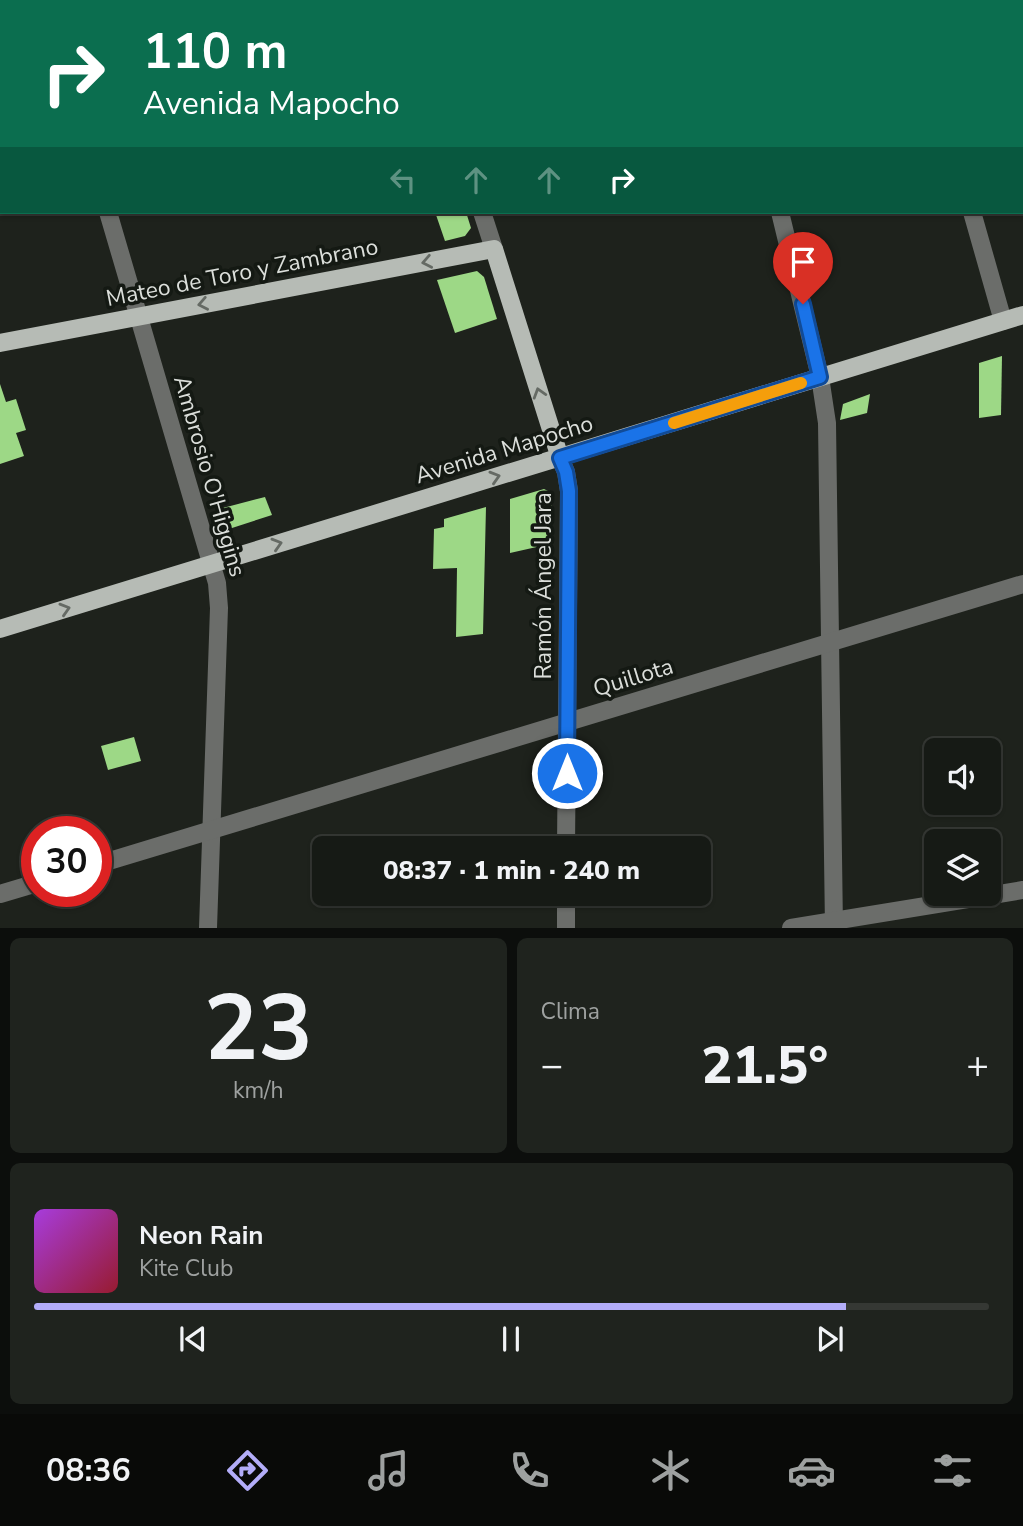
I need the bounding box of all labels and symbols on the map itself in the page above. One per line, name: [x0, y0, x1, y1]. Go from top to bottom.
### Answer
street label: Mateo de Toro y Zambrano: [103, 231, 381, 314]
pin: [773, 232, 833, 304]
one-way arrow: [421, 253, 433, 268]
one-way arrow: [197, 296, 209, 311]
street label: Ambrosio O'Higgins: [166, 372, 253, 580]
one-way arrow: [533, 387, 547, 399]
street label: Avenida Mapocho: [411, 408, 597, 491]
one-way arrow: [489, 471, 501, 486]
street label: Ramón Ángel Jara: [528, 492, 559, 680]
one-way arrow: [271, 538, 283, 553]
one-way arrow: [59, 603, 71, 617]
street label: Quillota: [589, 651, 677, 704]
position arrow: [530, 736, 604, 810]
speed limit sign: 30: [21, 816, 112, 907]

